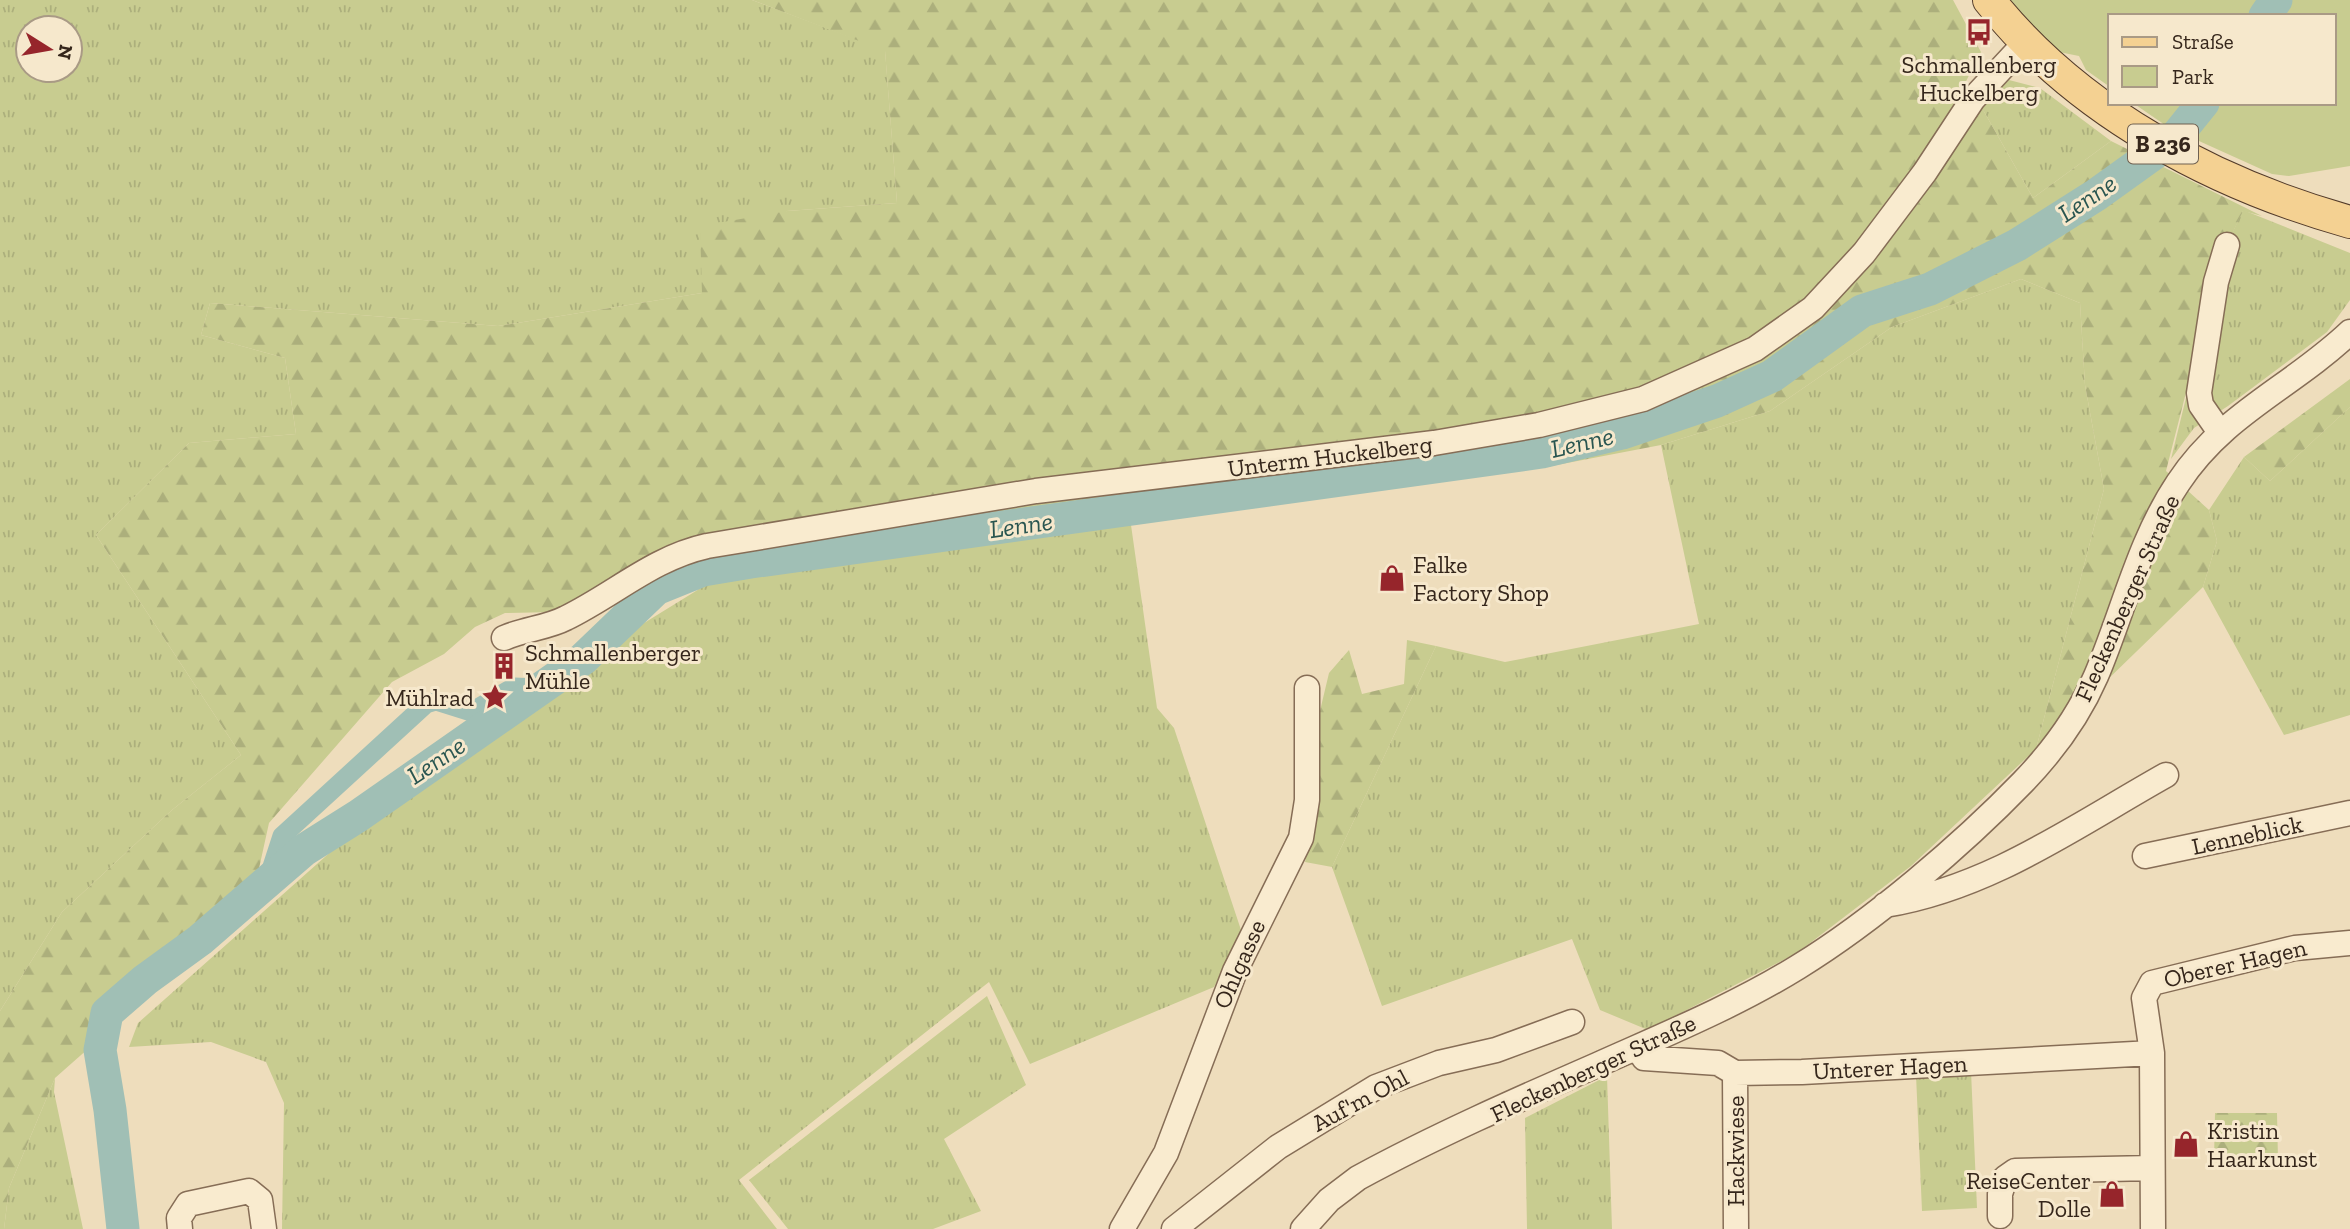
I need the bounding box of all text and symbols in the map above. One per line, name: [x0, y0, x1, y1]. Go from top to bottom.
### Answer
north arrow: [14, 14, 84, 84]
legend: [2108, 14, 2336, 105]
bus stop icon: Schmallenberg Huckelberg: [1964, 17, 1994, 47]
text: Straße: [2172, 29, 2234, 54]
text: N: [53, 43, 78, 61]
place label: Schmallenberg Huckelberg: [1902, 50, 2056, 107]
text: Park: [2172, 64, 2214, 89]
road number: B 236: [2128, 125, 2198, 164]
water label: Lenne: [2052, 167, 2122, 229]
water label: Lenne: [1547, 419, 1617, 465]
street label: Unterm Huckelberg: [1226, 429, 1434, 483]
street label: Fleckenberger Straße: [2068, 490, 2186, 706]
water label: Lenne: [987, 505, 1055, 545]
place label: Falke Factory Shop: [1413, 550, 1549, 607]
shop icon: Falke Factory Shop: [1377, 563, 1407, 593]
place label: Schmallenberger Mühle: [525, 638, 701, 695]
building icon: Schmallenberger Mühle: [489, 651, 519, 681]
place icon: Mühlrad: [480, 682, 510, 712]
place label: Mühlrad: [385, 683, 474, 712]
water label: Lenne: [401, 729, 471, 791]
street label: Lenneblick: [2189, 809, 2306, 861]
street label: Ohlgasse: [1207, 915, 1271, 1013]
street label: Oberer Hagen: [2161, 932, 2309, 994]
street label: Fleckenberger Straße: [1486, 1008, 1700, 1128]
street label: Unterer Hagen: [1812, 1048, 1968, 1086]
street label: Auf'm Ohl: [1307, 1062, 1413, 1138]
street label: Hackwiese: [1721, 1095, 1750, 1207]
place label: Kristin Haarkunst: [2207, 1116, 2317, 1173]
shop icon: Kristin Haarkunst: [2171, 1129, 2201, 1159]
place label: ReiseCenter Dolle: [1966, 1166, 2091, 1223]
shop icon: ReiseCenter Dolle: [2097, 1179, 2127, 1209]

